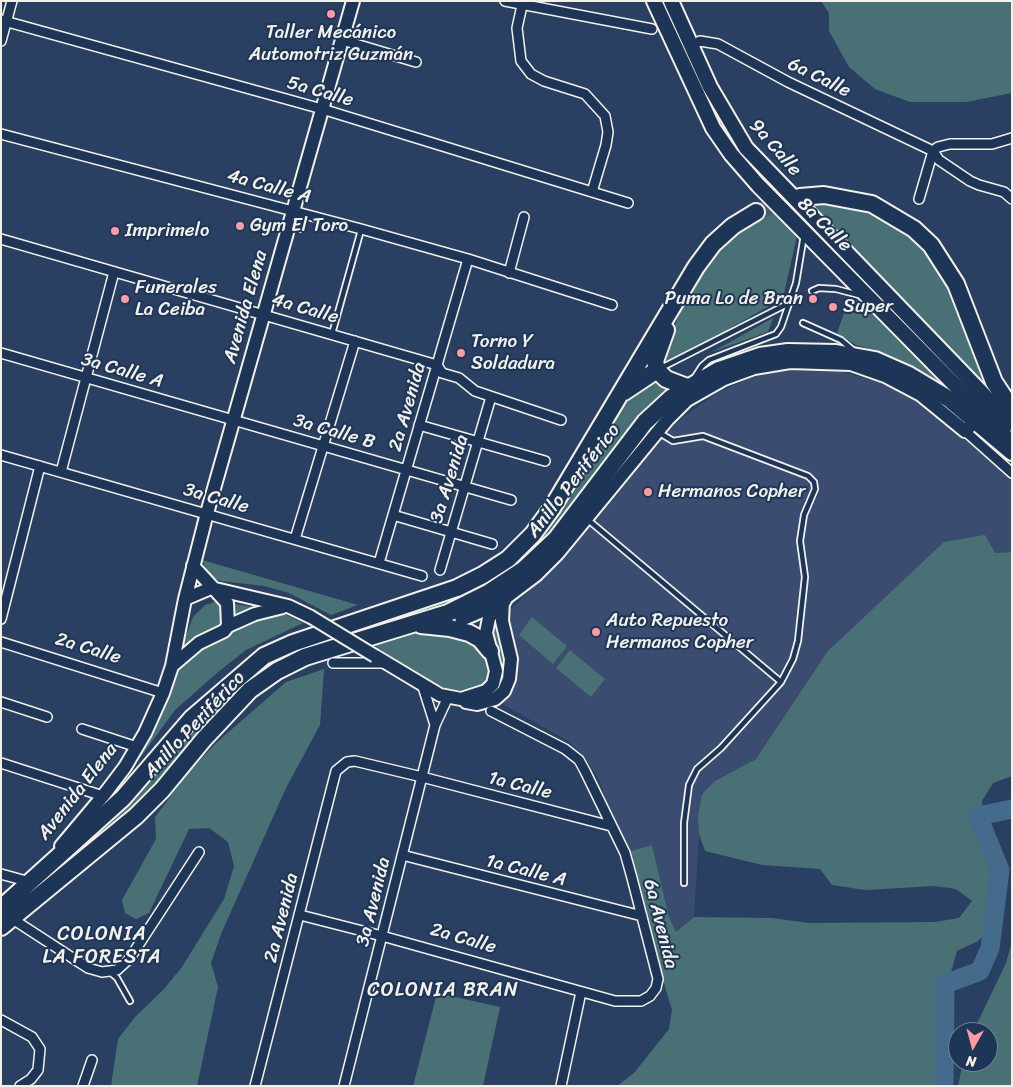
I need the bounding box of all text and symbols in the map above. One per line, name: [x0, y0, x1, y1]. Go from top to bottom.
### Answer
marker: Taller Mecánico Automotriz Guzmán: [325, 8, 337, 20]
place label: Taller Mecánico Automotriz Guzmán: [249, 22, 413, 66]
street label: 6a Calle: [784, 53, 854, 103]
street label: 5a Calle: [284, 72, 356, 112]
street label: 9a Calle: [744, 115, 806, 181]
street label: 4a Calle A: [225, 165, 313, 209]
street label: 8a Calle: [792, 193, 856, 257]
place label: Gym El Toro: [250, 215, 348, 237]
place label: Imprimelo: [125, 220, 209, 242]
marker: Gym El Toro: [234, 220, 246, 232]
marker: Imprimelo: [109, 225, 121, 237]
street label: Avenida Elena: [219, 248, 273, 366]
place label: Funerales La Ceiba: [135, 277, 217, 321]
place label: Puma Lo de Bran: [665, 288, 803, 310]
street label: 4a Calle: [269, 289, 341, 329]
marker: Funerales La Ceiba: [119, 293, 131, 305]
marker: Puma Lo de Bran: [807, 293, 819, 305]
place label: Super: [843, 296, 893, 318]
marker: Super: [827, 301, 839, 313]
place label: Torno Y Soldadura: [471, 331, 555, 375]
marker: Torno Y Soldadura: [455, 347, 467, 359]
street label: 3a Calle A: [78, 348, 166, 394]
street label: 2a Avenida: [384, 360, 432, 454]
street label: 3a Calle B: [291, 409, 377, 455]
street label: Anillo Periférico: [523, 420, 625, 542]
street label: 3a Avenida: [426, 432, 474, 526]
street label: 3a Calle: [181, 479, 251, 519]
place label: Hermanos Copher: [658, 481, 806, 503]
marker: Hermanos Copher: [642, 486, 654, 498]
place label: Auto Repuesto Hermanos Copher: [606, 610, 754, 654]
marker: Auto Repuesto Hermanos Copher: [590, 626, 602, 638]
street label: 2a Calle: [52, 628, 124, 670]
street label: Anillo Periférico: [140, 667, 250, 783]
street label: Avenida Elena: [33, 739, 123, 845]
street label: 1a Calle: [486, 767, 554, 805]
street label: 1a Calle A: [483, 850, 569, 892]
street label: 3a Avenida: [352, 855, 396, 949]
street label: 2a Avenida: [260, 871, 304, 965]
street label: 6a Avenida: [638, 877, 682, 971]
street label: 2a Calle: [427, 919, 499, 959]
district label: COLONIA LA FORESTA: [42, 923, 162, 970]
district label: COLONIA BRAN: [366, 979, 520, 1003]
north arrow: [948, 1022, 998, 1072]
text: N: [965, 1048, 978, 1074]

